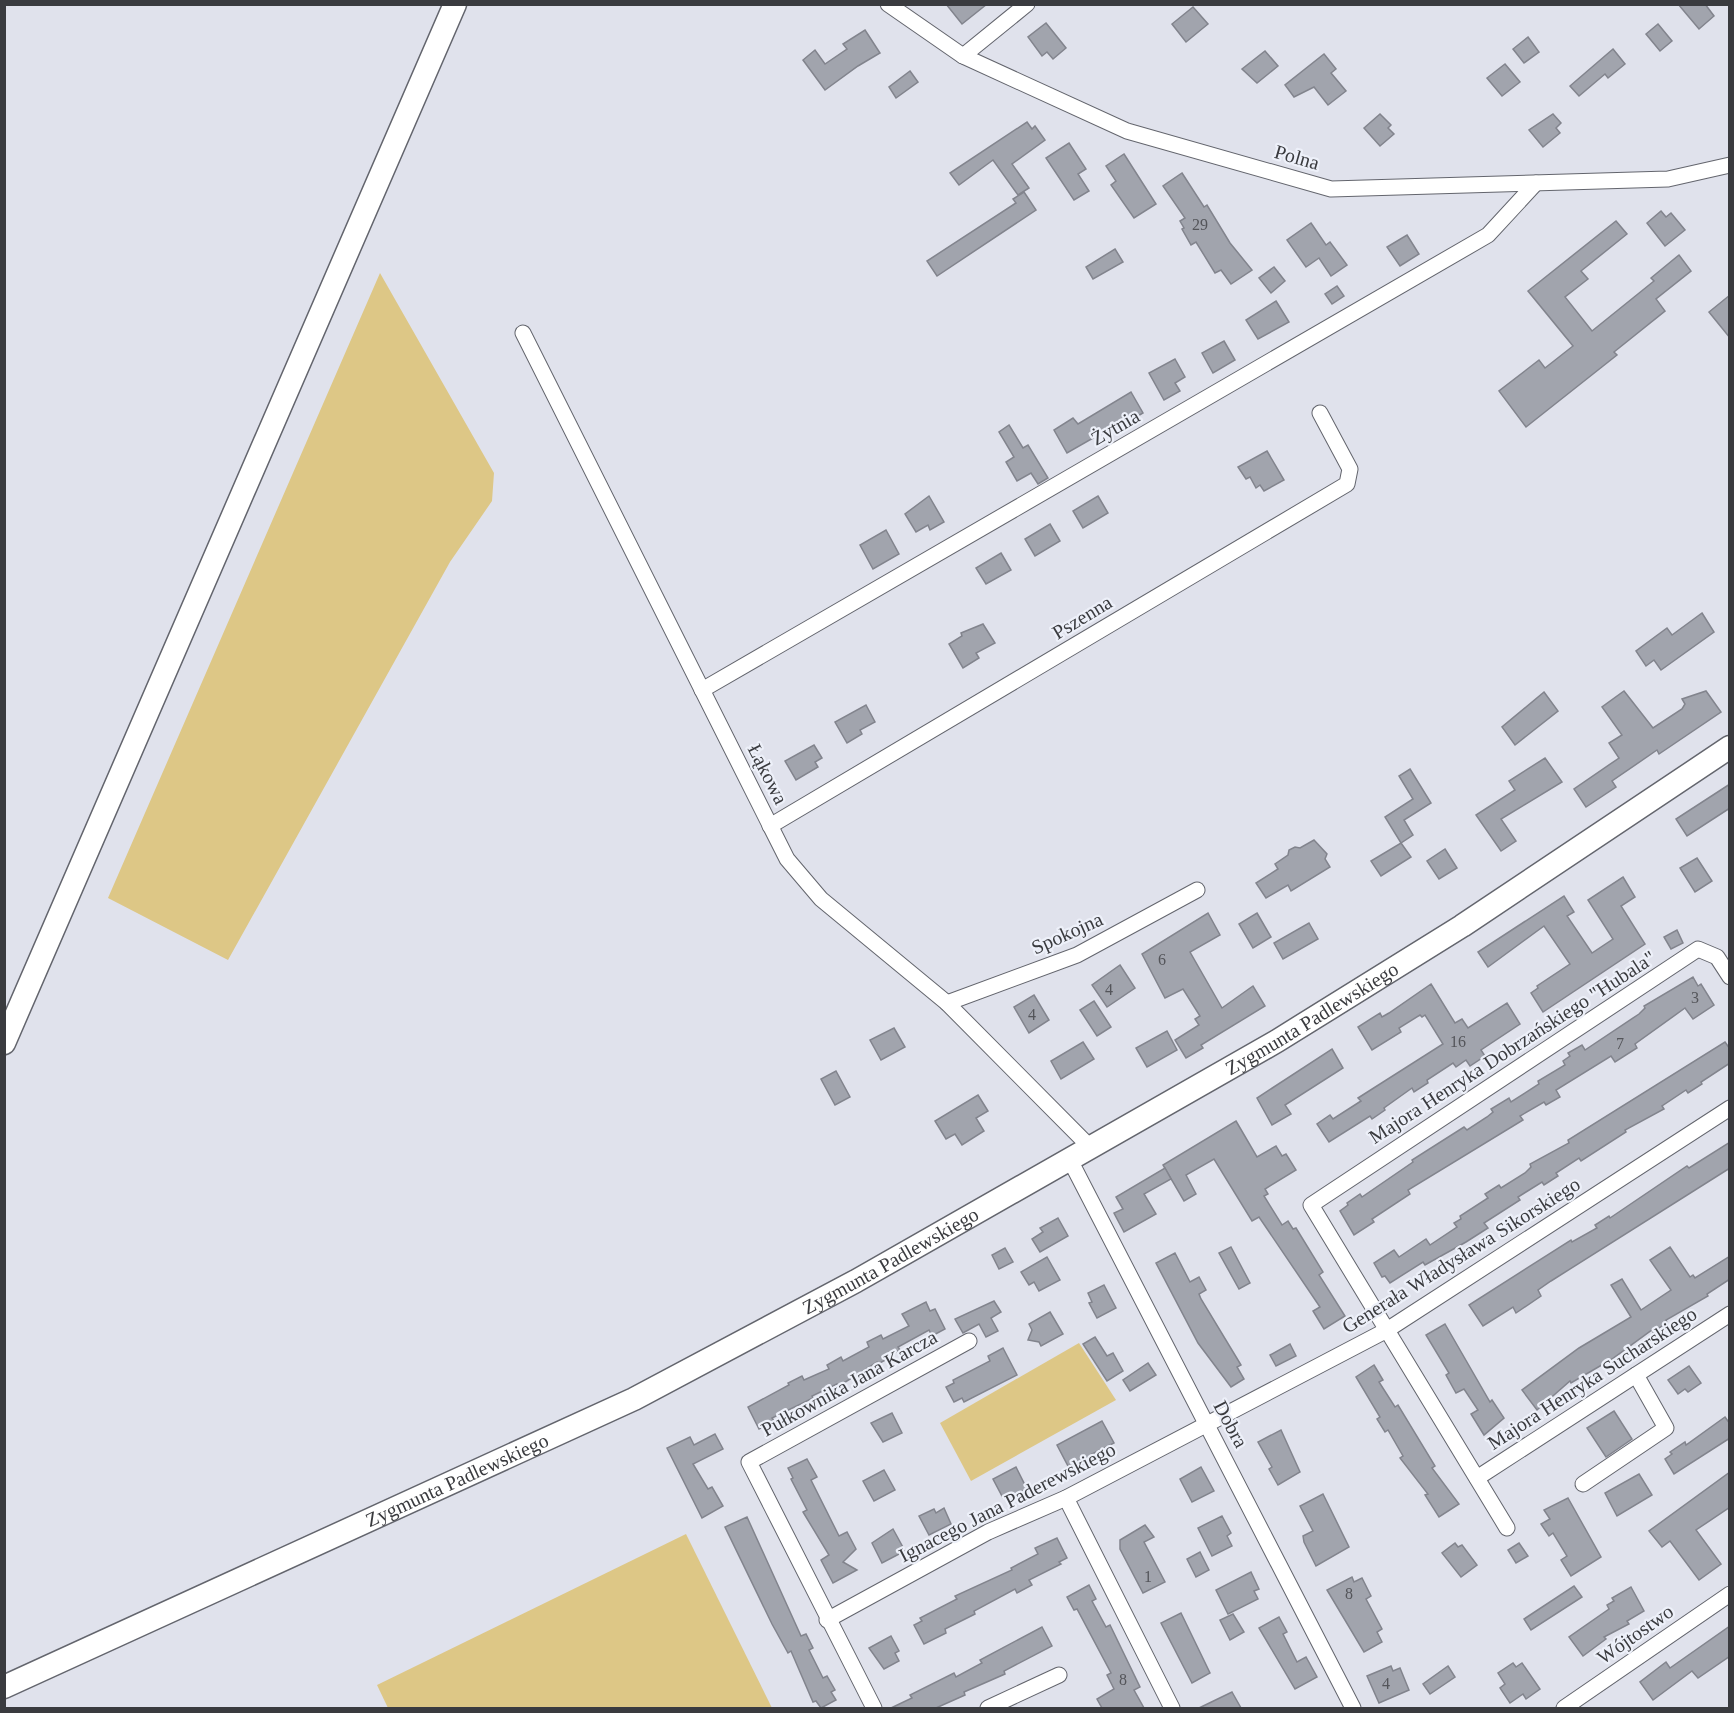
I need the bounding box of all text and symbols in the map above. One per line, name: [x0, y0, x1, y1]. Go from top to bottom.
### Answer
street label: Polna: [1272, 140, 1322, 174]
house number: 29: [1192, 216, 1208, 233]
street label: Żytnia: [1087, 404, 1144, 450]
street label: Pszenna: [1048, 591, 1116, 643]
street label: Łąkowa: [743, 740, 792, 808]
street label: Spokojna: [1028, 908, 1107, 959]
street label: Majora Henryka Dobrzańskiego "Hubala": [1365, 946, 1660, 1149]
house number: 6: [1158, 951, 1166, 968]
street label: Zygmunta Padlewskiego: [1221, 957, 1402, 1079]
house number: 4: [1105, 981, 1113, 998]
house number: 3: [1691, 989, 1699, 1006]
house number: 4: [1028, 1006, 1036, 1023]
house number: 16: [1450, 1033, 1466, 1050]
house number: 7: [1616, 1035, 1624, 1052]
street label: Generała Władysława Sikorskiego: [1338, 1172, 1584, 1338]
street label: Zygmunta Padlewskiego: [798, 1203, 982, 1319]
street label: Majora Henryka Sucharskiego: [1484, 1302, 1701, 1455]
street label: Pułkownika Jana Karcza: [757, 1325, 941, 1441]
street label: Dobra: [1210, 1397, 1253, 1451]
street label: Zygmunta Padlewskiego: [362, 1429, 552, 1531]
street label: Ignacego Jana Paderewskiego: [895, 1438, 1119, 1567]
house number: 1: [1144, 1568, 1152, 1585]
house number: 8: [1345, 1585, 1353, 1602]
street label: Wójtostwo: [1593, 1600, 1678, 1669]
house number: 8: [1119, 1671, 1127, 1688]
house number: 4: [1382, 1675, 1390, 1692]

